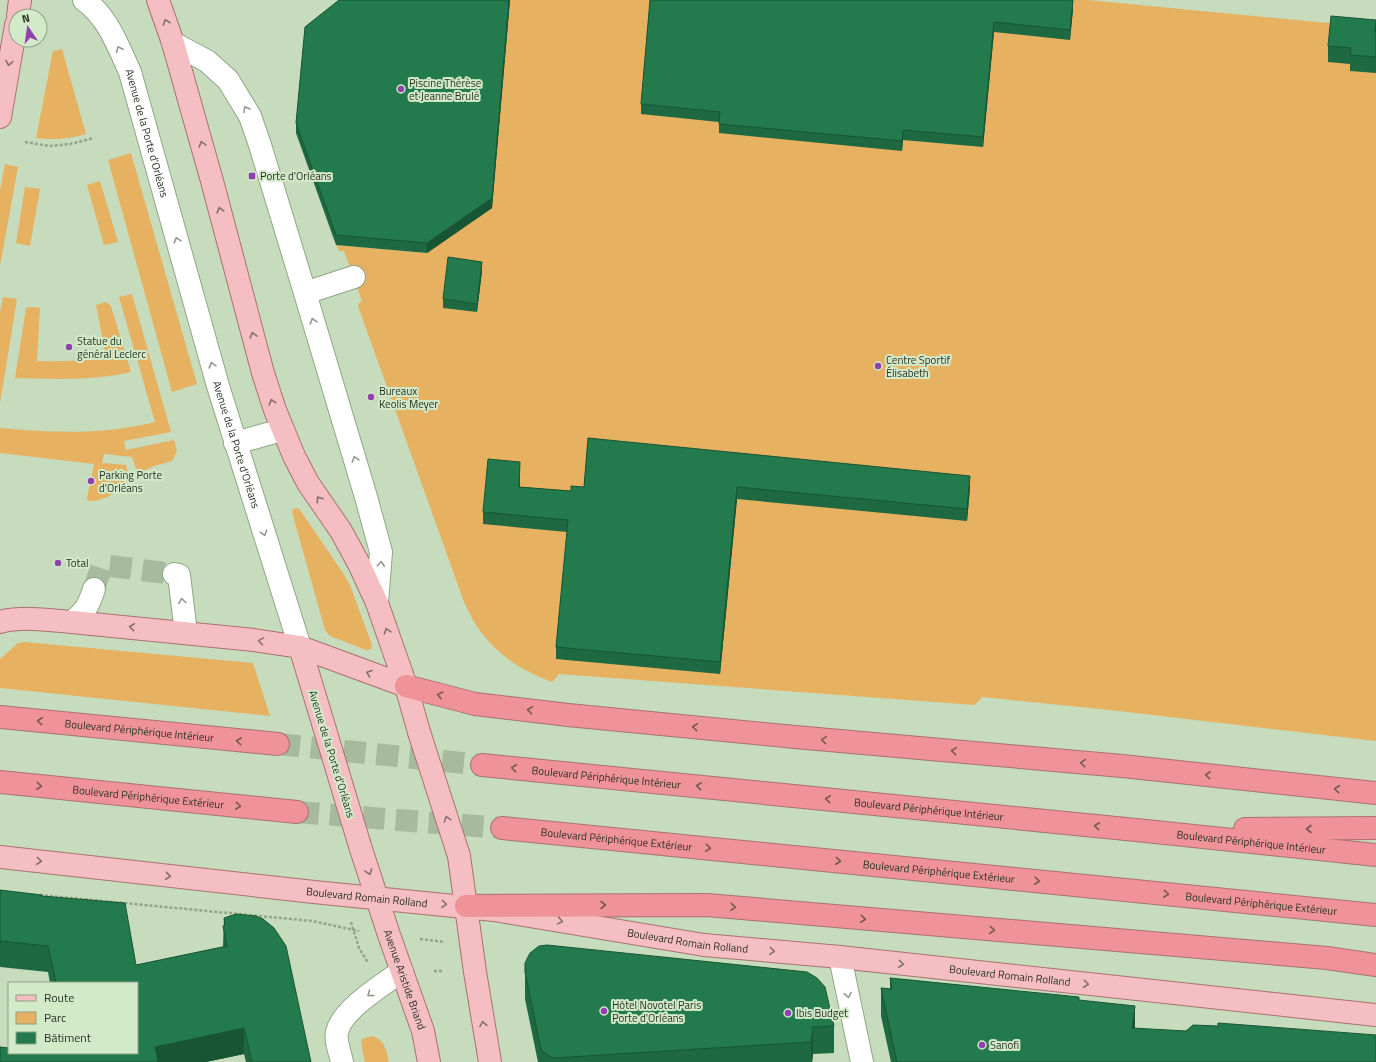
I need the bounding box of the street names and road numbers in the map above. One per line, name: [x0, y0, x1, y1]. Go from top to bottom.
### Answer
street label: Avenue de la Porte d'Orléans: [121, 67, 173, 199]
street label: Avenue de la Porte d'Orléans: [209, 379, 264, 510]
street label: Avenue de la Porte d'Orléans: [305, 688, 359, 820]
street label: Boulevard Périphérique Intérieur: [64, 715, 215, 746]
street label: Boulevard Périphérique Intérieur: [531, 762, 682, 793]
street label: Boulevard Périphérique Extérieur: [72, 781, 225, 813]
street label: Boulevard Périphérique Intérieur: [853, 794, 1004, 825]
street label: Boulevard Périphérique Extérieur: [540, 824, 693, 855]
street label: Boulevard Périphérique Intérieur: [1176, 826, 1327, 858]
street label: Boulevard Périphérique Extérieur: [862, 856, 1016, 887]
street label: Boulevard Romain Rolland: [305, 883, 428, 911]
street label: Boulevard Périphérique Extérieur: [1185, 888, 1338, 919]
street label: Boulevard Romain Rolland: [626, 924, 749, 957]
street label: Avenue Aristide Briand: [380, 928, 430, 1032]
street label: Boulevard Romain Rolland: [948, 961, 1071, 990]

